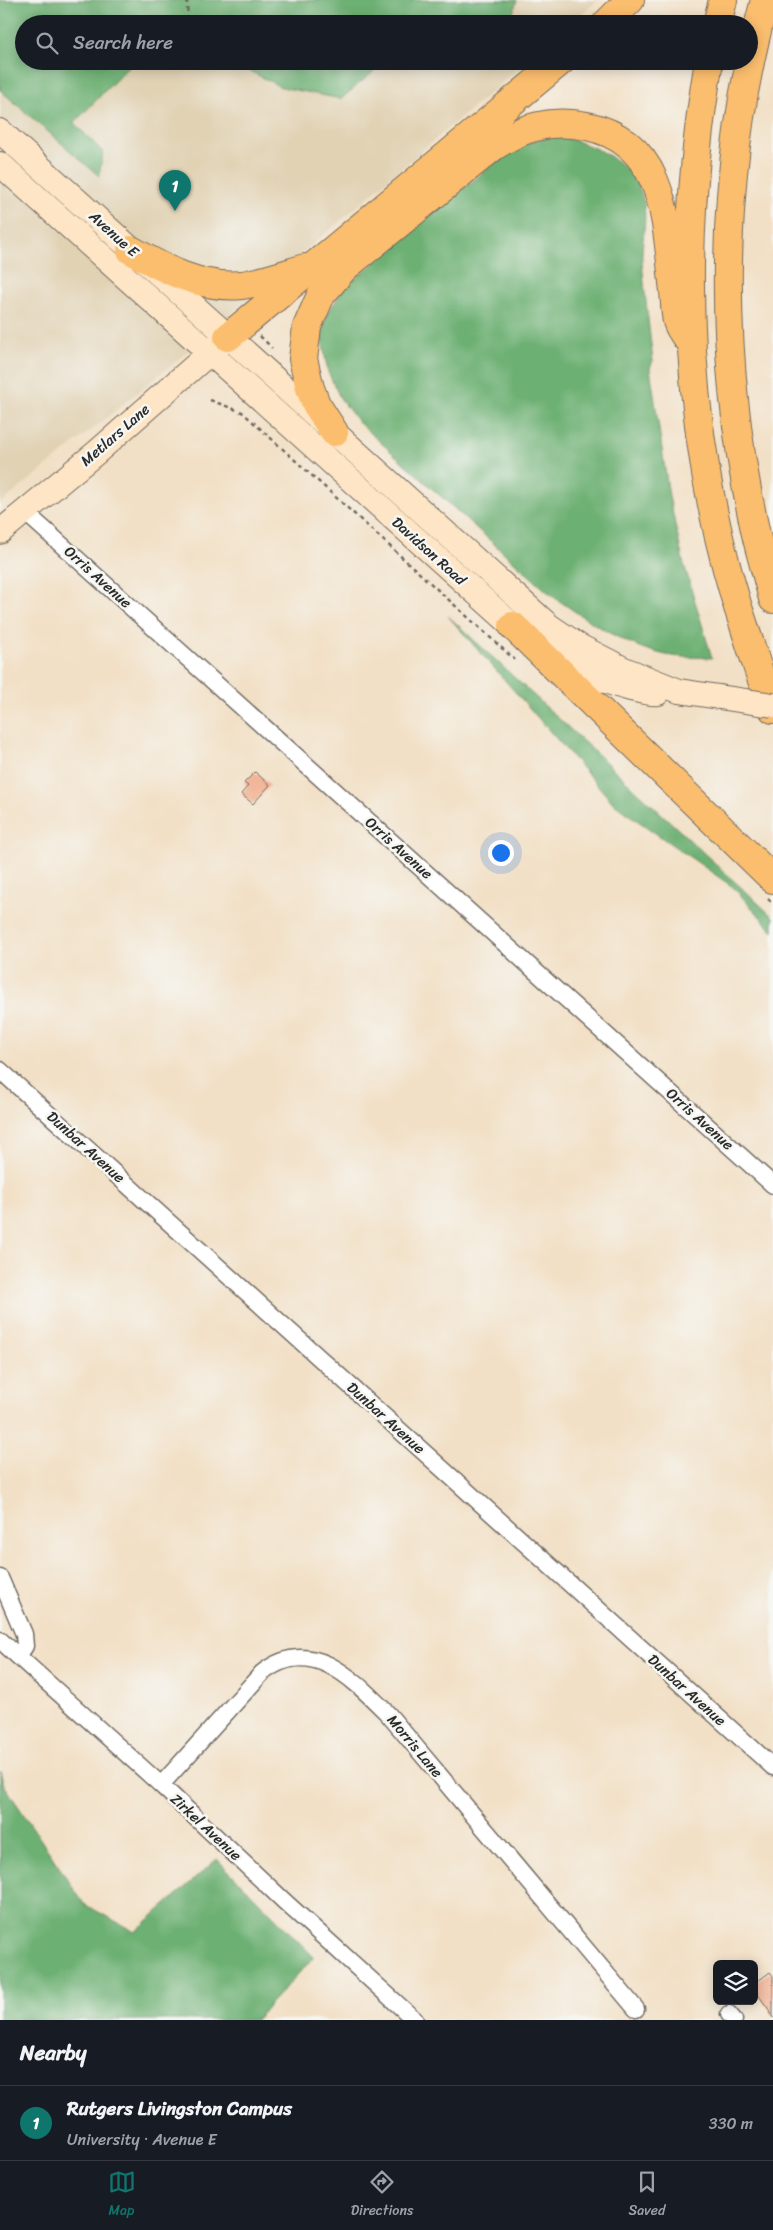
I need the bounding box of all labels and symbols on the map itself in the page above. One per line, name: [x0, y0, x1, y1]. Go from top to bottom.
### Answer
pin: 1: [159, 170, 191, 211]
street label: Avenue E: [82, 204, 146, 265]
street label: Metlars Lane: [74, 397, 156, 473]
street label: Davidson Road: [386, 510, 473, 593]
street label: Orris Avenue: [58, 539, 138, 615]
street label: Orris Avenue: [359, 810, 439, 886]
your location: [488, 840, 514, 866]
street label: Orris Avenue: [660, 1081, 740, 1157]
street label: Dunbar Avenue: [41, 1104, 132, 1190]
street label: Dunbar Avenue: [341, 1375, 432, 1461]
street label: Dunbar Avenue: [642, 1647, 733, 1733]
street label: Morris Lane: [380, 1708, 450, 1784]
street label: Zirkel Avenue: [164, 1787, 248, 1867]

